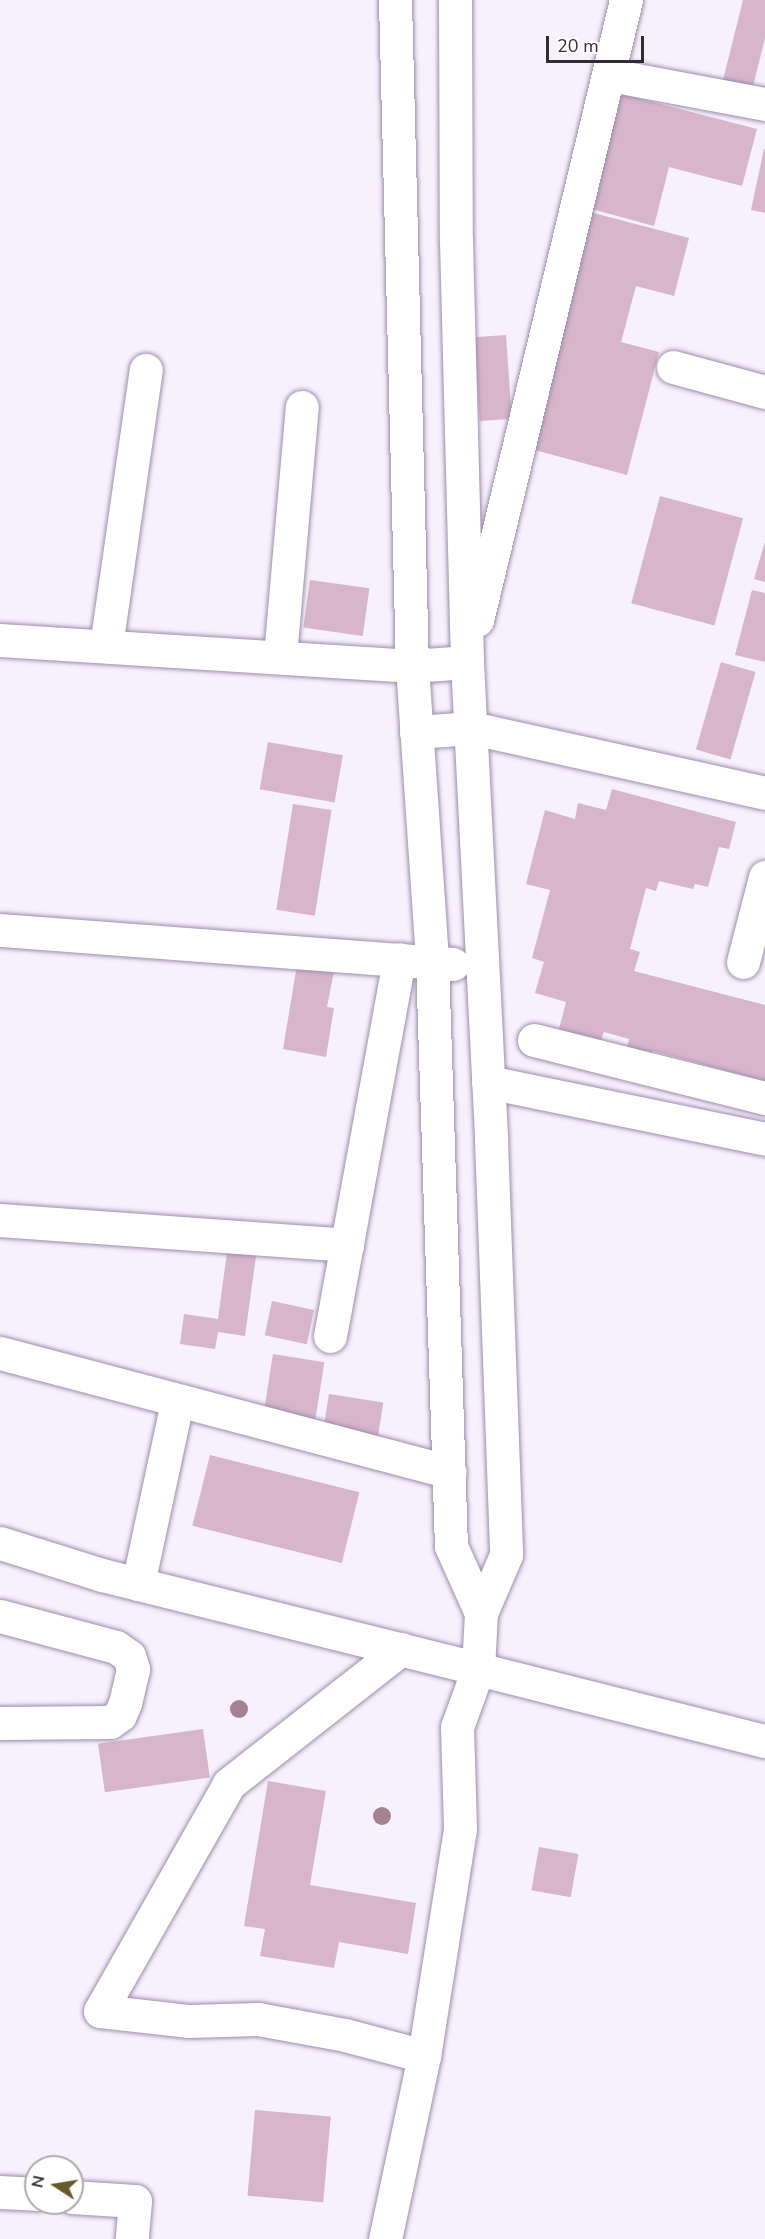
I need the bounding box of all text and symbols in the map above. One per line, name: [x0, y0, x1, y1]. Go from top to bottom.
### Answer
scale bar: [549, 24, 646, 62]
text: 20 m: [557, 34, 599, 58]
north arrow: [24, 2155, 84, 2215]
text: N: [26, 2174, 50, 2190]

